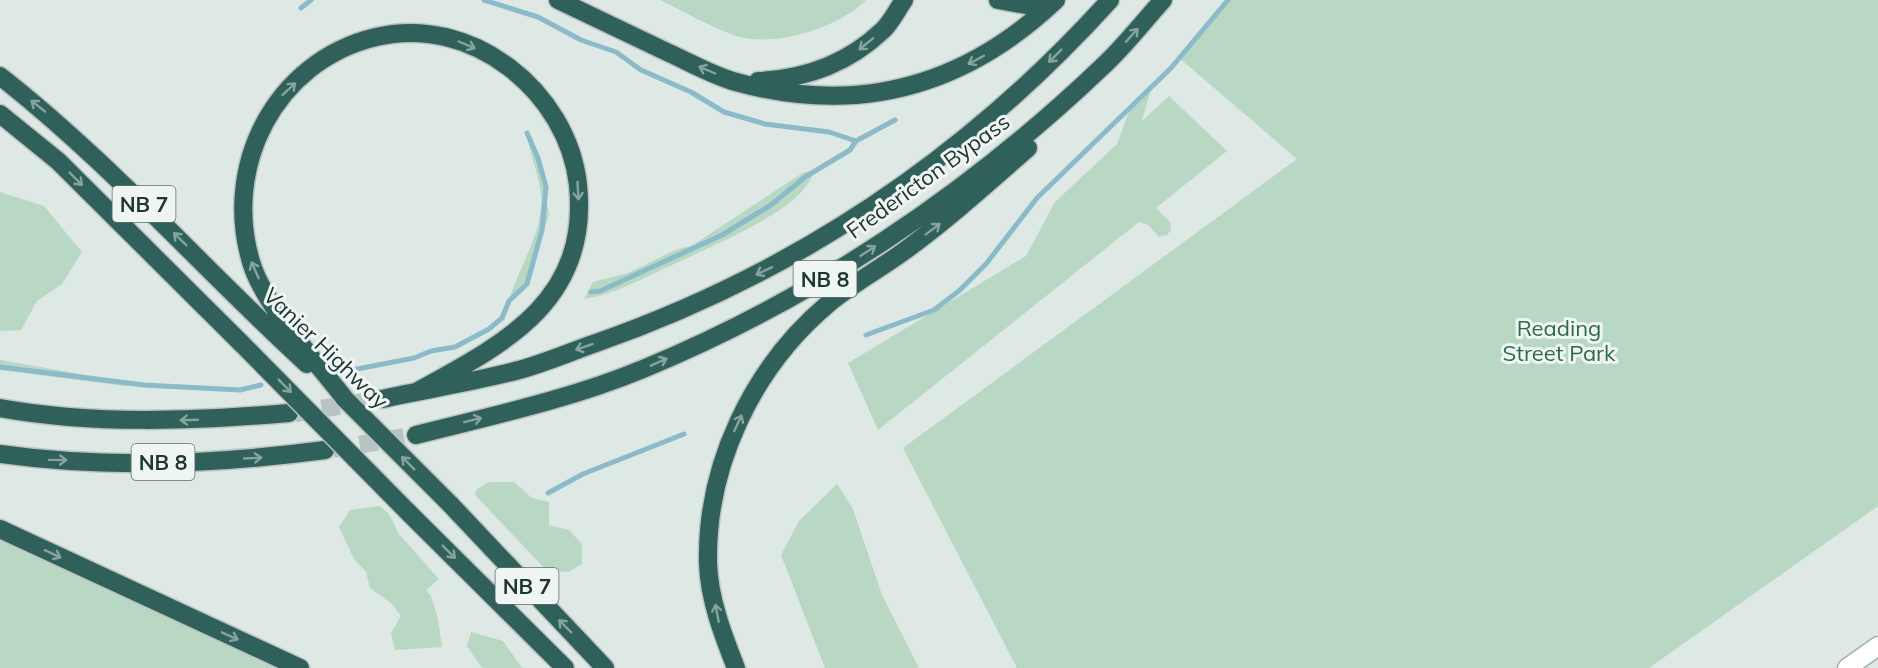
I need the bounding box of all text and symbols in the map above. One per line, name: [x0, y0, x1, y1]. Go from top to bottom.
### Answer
one-way arrow: [1125, 28, 1139, 43]
one-way arrow: [859, 37, 875, 50]
one-way arrow: [457, 40, 475, 51]
one-way arrow: [1047, 49, 1062, 64]
one-way arrow: [968, 55, 986, 66]
one-way arrow: [698, 63, 716, 74]
one-way arrow: [282, 82, 297, 96]
one-way arrow: [30, 99, 46, 112]
street label: Fredericton Bypass: [841, 107, 1015, 245]
one-way arrow: [69, 172, 84, 186]
one-way arrow: [572, 180, 583, 200]
road number: NB 7: [112, 186, 176, 222]
one-way arrow: [924, 223, 940, 236]
one-way arrow: [173, 231, 188, 246]
one-way arrow: [859, 244, 876, 257]
road number: NB 8: [794, 261, 856, 297]
one-way arrow: [249, 262, 261, 280]
one-way arrow: [755, 266, 773, 278]
street label: Vanier Highway: [258, 281, 395, 415]
park label: Reading Street Park: [1503, 314, 1616, 367]
one-way arrow: [575, 342, 594, 353]
one-way arrow: [649, 356, 667, 367]
one-way arrow: [277, 379, 292, 394]
one-way arrow: [179, 414, 199, 426]
one-way arrow: [463, 414, 482, 426]
one-way arrow: [733, 415, 745, 433]
road number: NB 8: [132, 444, 195, 480]
one-way arrow: [242, 452, 262, 463]
one-way arrow: [48, 454, 68, 466]
one-way arrow: [401, 455, 416, 470]
one-way arrow: [441, 545, 456, 559]
one-way arrow: [44, 550, 62, 561]
road number: NB 7: [496, 568, 558, 604]
one-way arrow: [711, 603, 722, 623]
one-way arrow: [558, 618, 572, 633]
one-way arrow: [220, 631, 238, 643]

